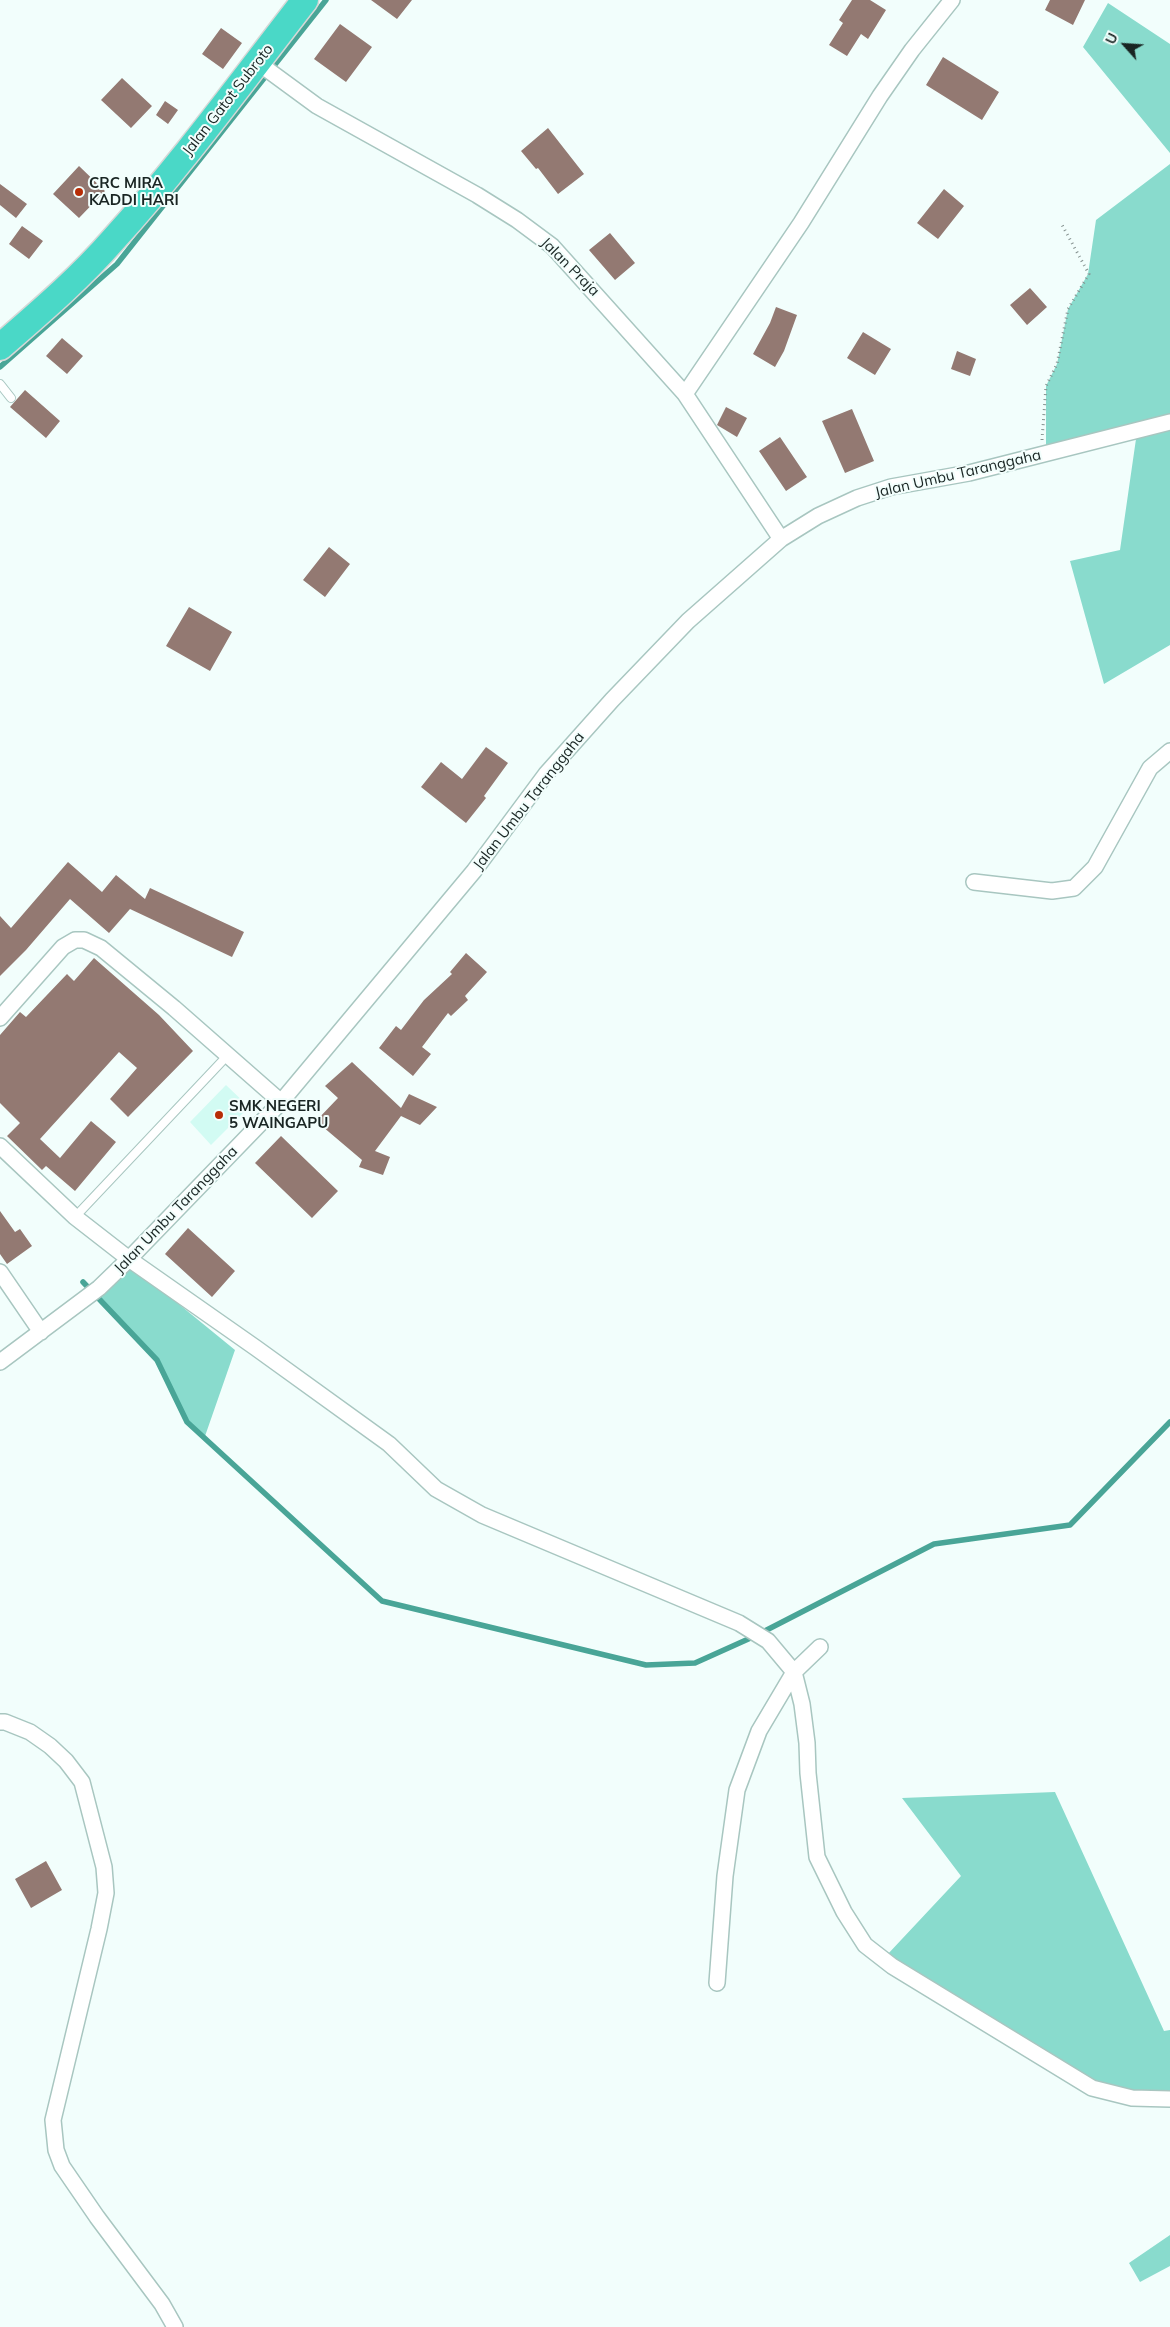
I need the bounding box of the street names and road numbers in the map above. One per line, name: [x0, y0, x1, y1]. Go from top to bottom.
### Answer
street label: Jalan Gatot Subroto: [179, 41, 277, 159]
street label: Jalan Praja: [537, 234, 603, 300]
street label: Jalan Umbu Taranggaha: [873, 446, 1043, 502]
street label: Jalan Umbu Taranggaha: [470, 729, 588, 873]
street label: Jalan Umbu Taranggaha: [111, 1143, 241, 1277]

